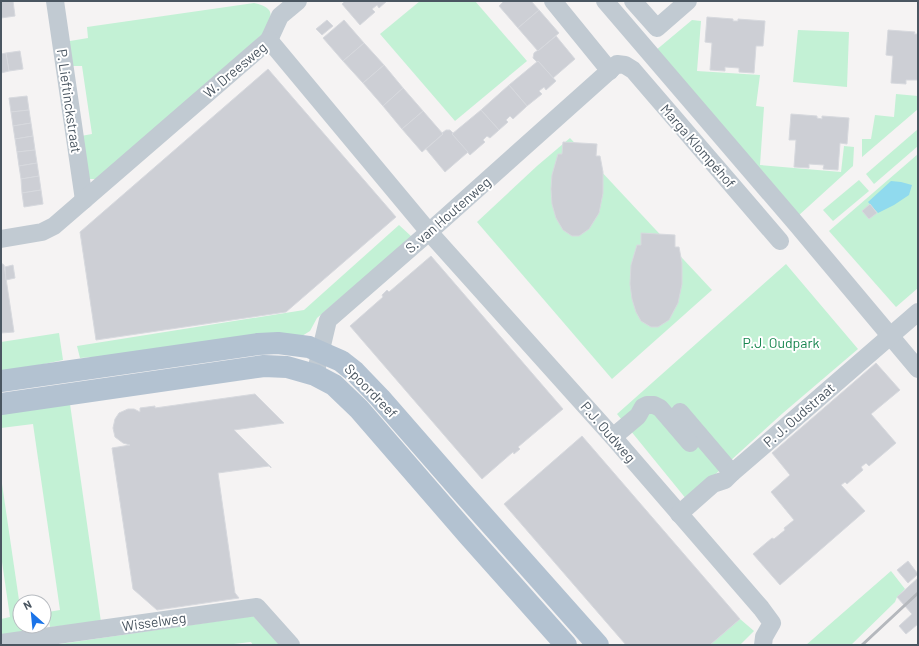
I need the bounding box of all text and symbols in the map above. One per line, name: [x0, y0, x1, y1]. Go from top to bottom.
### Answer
street label: W. Dreesweg: [199, 38, 270, 101]
street label: P. Lieftinckstraat: [54, 48, 85, 154]
street label: Marga Klompéhof: [657, 100, 739, 191]
street label: S. van Houtenweg: [402, 173, 494, 256]
park label: P.J. Oudpark: [742, 334, 820, 351]
street label: Spoordreef: [341, 360, 401, 421]
street label: P. J. Oudstraat: [759, 379, 838, 450]
street label: P.J. Oudweg: [577, 398, 639, 466]
north arrow: [12, 594, 52, 634]
text: N: [21, 597, 33, 612]
street label: Wisselweg: [121, 609, 187, 634]

